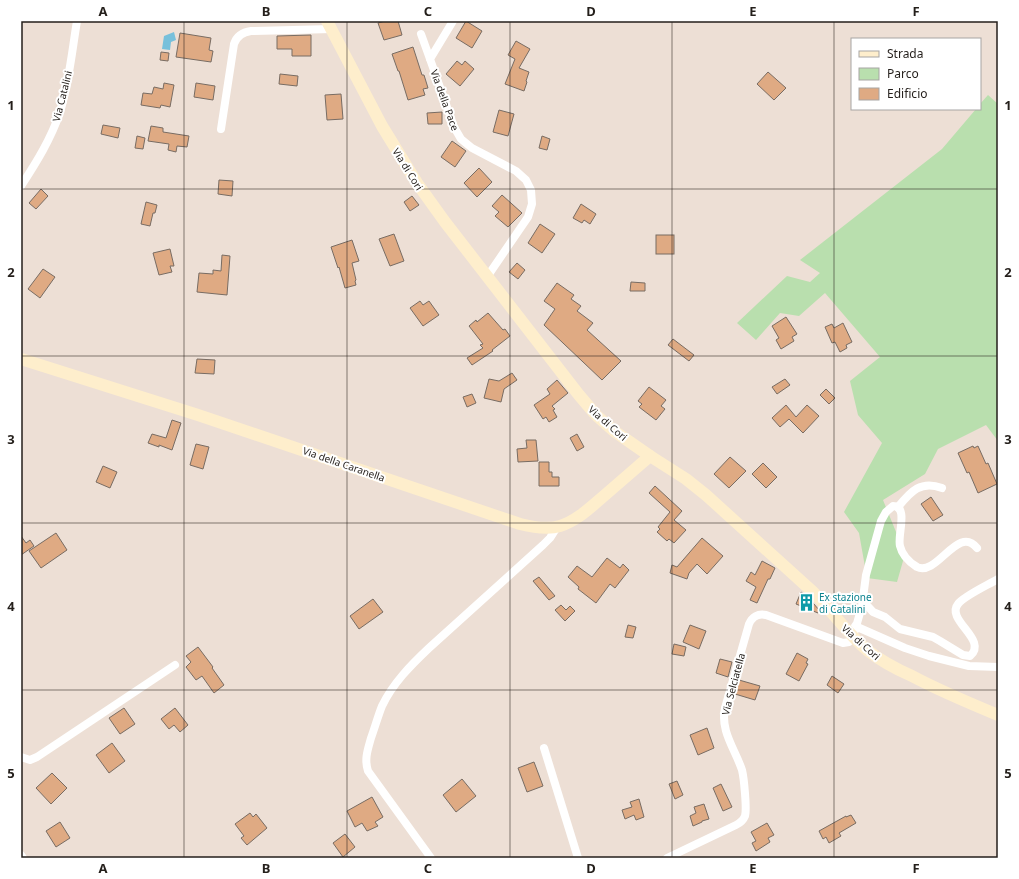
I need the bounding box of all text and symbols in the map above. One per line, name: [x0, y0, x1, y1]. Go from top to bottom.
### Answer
text: A: [99, 2, 108, 20]
text: B: [262, 2, 270, 20]
text: C: [424, 2, 432, 20]
text: D: [586, 2, 596, 20]
text: E: [749, 2, 757, 20]
text: F: [912, 2, 920, 20]
legend: [851, 38, 981, 110]
text: Strada: [887, 45, 923, 62]
text: Parco: [887, 65, 919, 82]
street label: Via della Pace: [427, 68, 463, 133]
street label: Via Catalini: [49, 69, 75, 123]
text: Edificio: [887, 85, 928, 102]
text: 1: [7, 96, 15, 114]
text: 1: [1004, 96, 1012, 114]
street label: Via di Cori: [390, 145, 426, 193]
text: 2: [7, 263, 15, 281]
text: 2: [1004, 263, 1012, 281]
street label: Via di Cori: [586, 402, 630, 444]
text: 3: [7, 430, 15, 448]
text: 3: [1004, 430, 1012, 448]
street label: Via della Caranella: [301, 443, 387, 485]
place label: Ex stazione di Catalini: [819, 590, 872, 616]
building icon: Ex stazione di Catalini: [796, 593, 816, 613]
text: 4: [7, 597, 15, 615]
text: 4: [1004, 597, 1012, 615]
street label: Via di Cori: [839, 621, 883, 663]
street label: Via Selciatella: [718, 652, 748, 716]
text: 5: [7, 764, 15, 782]
text: 5: [1004, 764, 1012, 782]
text: A: [99, 859, 108, 877]
text: B: [262, 859, 270, 877]
text: C: [424, 859, 432, 877]
text: D: [586, 859, 596, 877]
text: E: [749, 859, 757, 877]
text: F: [912, 859, 920, 877]

